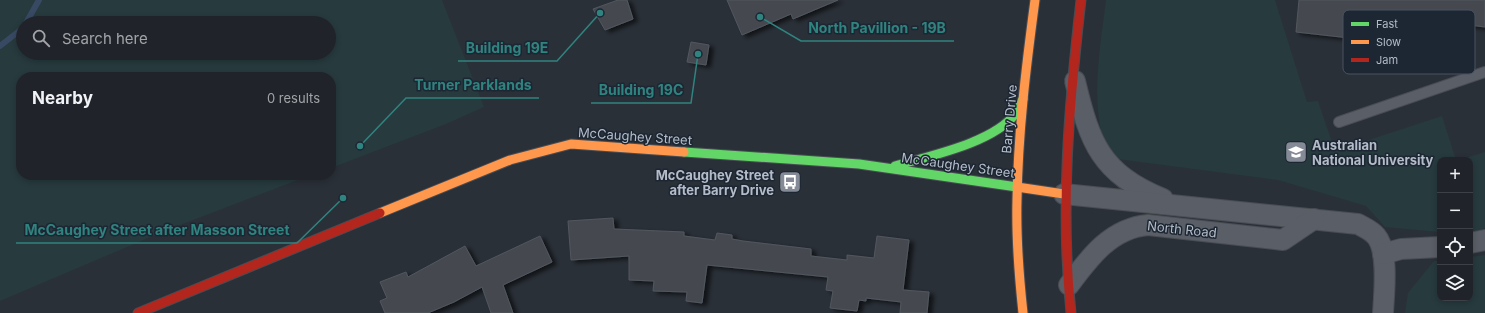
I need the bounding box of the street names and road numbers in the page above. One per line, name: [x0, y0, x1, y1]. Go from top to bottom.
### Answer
street label: Barry Drive: [998, 84, 1020, 154]
street label: McCaughey Street: [577, 124, 693, 148]
street label: McCaughey Street: [900, 149, 1016, 181]
street label: North Road: [1147, 217, 1217, 241]

